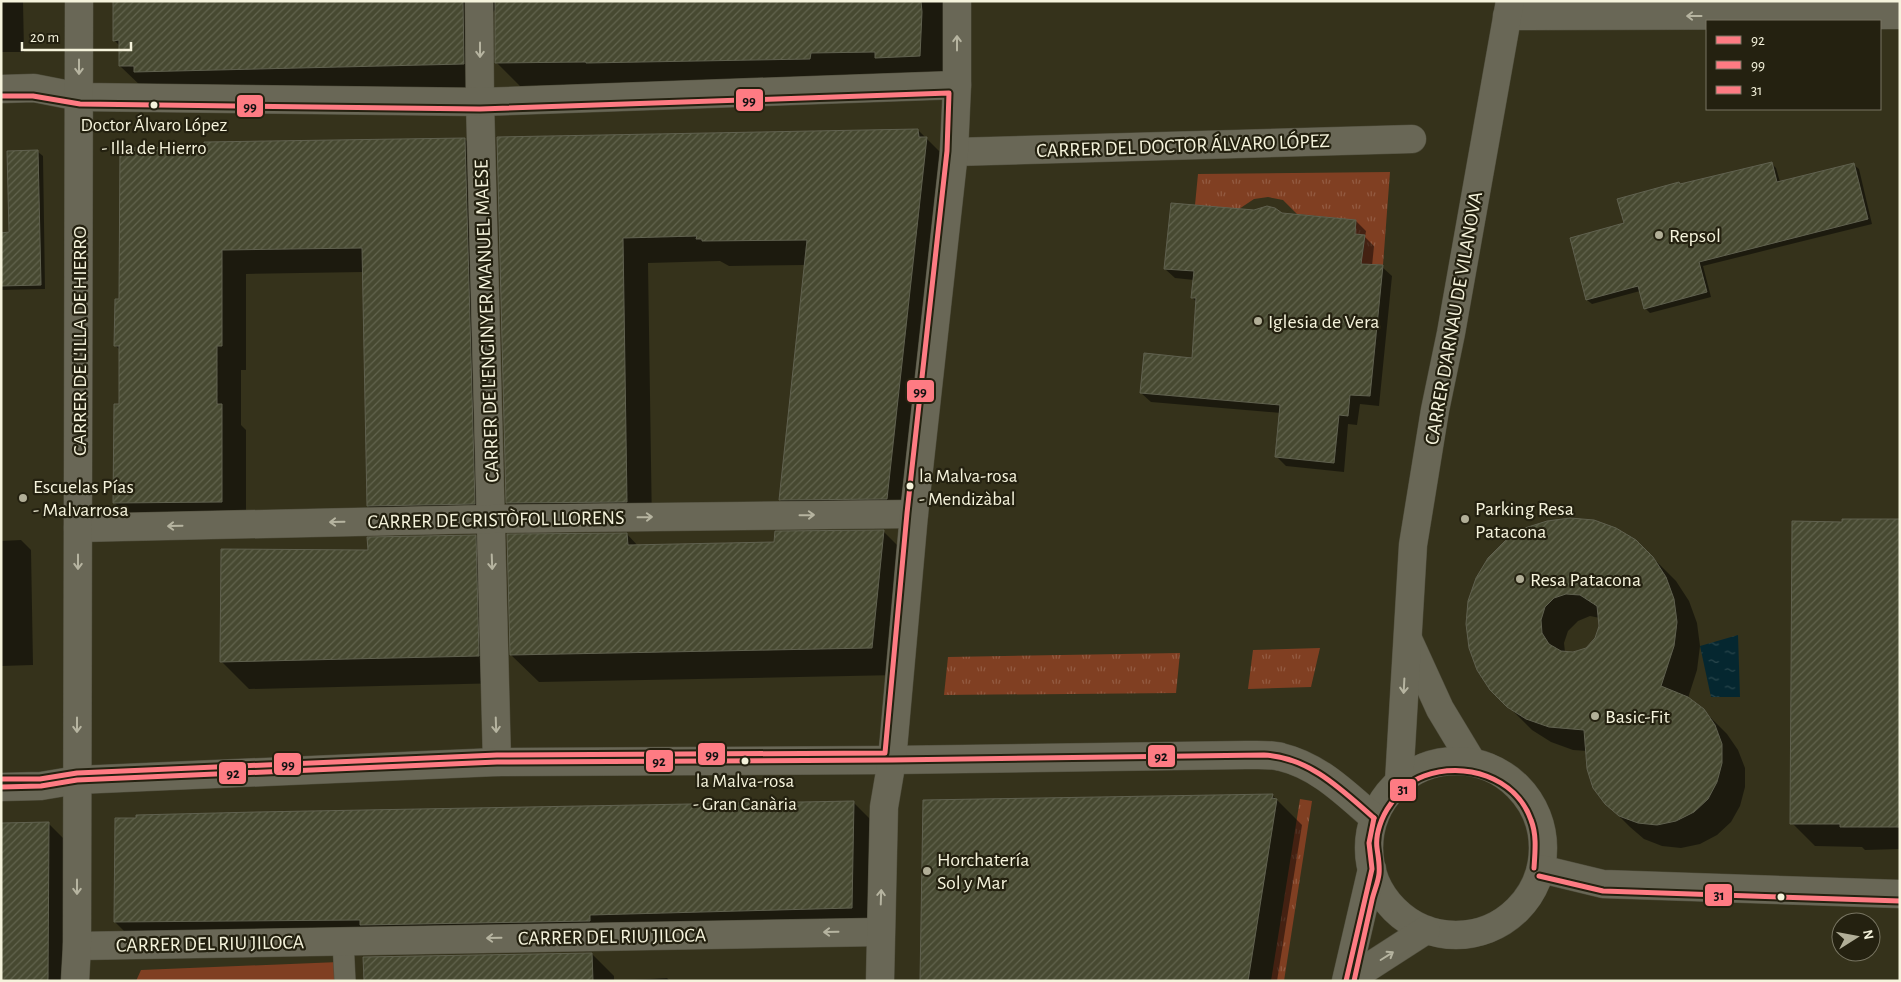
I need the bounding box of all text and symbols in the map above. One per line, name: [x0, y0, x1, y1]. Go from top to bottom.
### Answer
one-way arrow: [1686, 11, 1702, 21]
scale bar: [22, 20, 131, 52]
legend: [1706, 20, 1881, 110]
text: 20 m: [30, 30, 59, 45]
text: 92: [1751, 33, 1765, 48]
one-way arrow: [952, 35, 962, 52]
one-way arrow: [475, 42, 484, 58]
text: 99: [1751, 58, 1765, 73]
one-way arrow: [74, 59, 84, 75]
text: 31: [1751, 83, 1762, 98]
line badge: 99: [735, 88, 764, 112]
line badge: 99: [236, 94, 264, 118]
text: 99: [742, 94, 756, 108]
marker: Doctor Álvaro López - Illa de Hierro: [149, 100, 159, 110]
text: 99: [243, 100, 257, 114]
place label: Doctor Álvaro López - Illa de Hierro: [81, 114, 228, 158]
street label: CARRER DEL DOCTOR ÁLVARO LÓPEZ: [1036, 130, 1330, 161]
street label: CARRER DE L'ENGINYER MANUEL MAESE: [471, 159, 503, 483]
street label: CARRER D'ARNAU DE VILANOVA: [1422, 190, 1486, 446]
street label: CARRER DE L'ILLA DE HIERRO: [70, 226, 90, 456]
place label: Repsol: [1669, 226, 1721, 246]
marker: Repsol: [1653, 229, 1665, 241]
place label: Iglesia de Vera: [1268, 312, 1380, 332]
marker: Iglesia de Vera: [1252, 315, 1264, 327]
line badge: 99: [906, 379, 935, 403]
text: 99: [913, 385, 927, 399]
place label: la Malva-rosa - Mendizàbal: [919, 467, 1018, 509]
place label: Escuelas Pías - Malvarrosa: [33, 477, 134, 520]
marker: la Malva-rosa - Mendizàbal: [905, 481, 915, 491]
marker: Escuelas Pías - Malvarrosa: [17, 492, 29, 504]
place label: Parking Resa Patacona: [1475, 499, 1574, 542]
street label: CARRER DE CRISTÒFOL LLORENS: [367, 507, 625, 532]
one-way arrow: [799, 510, 815, 520]
one-way arrow: [636, 512, 653, 522]
marker: Parking Resa Patacona: [1459, 513, 1471, 525]
one-way arrow: [330, 517, 346, 527]
one-way arrow: [167, 521, 183, 530]
one-way arrow: [73, 554, 83, 570]
one-way arrow: [487, 554, 497, 570]
place label: Resa Patacona: [1530, 570, 1641, 590]
marker: Resa Patacona: [1514, 573, 1526, 585]
one-way arrow: [1399, 677, 1408, 693]
place label: Basic-Fit: [1605, 707, 1671, 727]
marker: Basic-Fit: [1589, 710, 1601, 722]
one-way arrow: [72, 716, 82, 733]
one-way arrow: [492, 717, 501, 733]
line badge: 99: [697, 742, 726, 766]
line badge: 92: [1147, 744, 1176, 768]
text: 99: [705, 748, 719, 762]
line badge: 92: [645, 749, 674, 773]
text: 92: [1154, 750, 1168, 764]
line badge: 99: [273, 752, 302, 776]
text: 92: [652, 755, 666, 769]
marker: la Malva-rosa - Gran Canària: [740, 756, 750, 766]
text: 99: [281, 758, 295, 772]
line badge: 92: [218, 761, 247, 785]
text: 92: [226, 767, 240, 781]
place label: la Malva-rosa - Gran Canària: [693, 772, 797, 814]
line badge: 31: [1389, 778, 1417, 802]
text: 31: [1397, 783, 1409, 797]
place label: Horchatería Sol y Mar: [937, 850, 1030, 893]
marker: Horchatería Sol y Mar: [921, 865, 933, 877]
one-way arrow: [72, 879, 82, 895]
line badge: 31: [1704, 883, 1733, 907]
one-way arrow: [876, 889, 886, 906]
text: 31: [1713, 889, 1725, 903]
unlabelled marker: [1776, 892, 1786, 902]
north arrow: [1831, 912, 1881, 962]
street label: CARRER DEL RIU JILOCA: [518, 925, 707, 949]
one-way arrow: [823, 928, 839, 937]
text: N: [1860, 929, 1876, 941]
street label: CARRER DEL RIU JILOCA: [116, 932, 305, 956]
one-way arrow: [486, 934, 502, 943]
one-way arrow: [1379, 950, 1393, 960]

